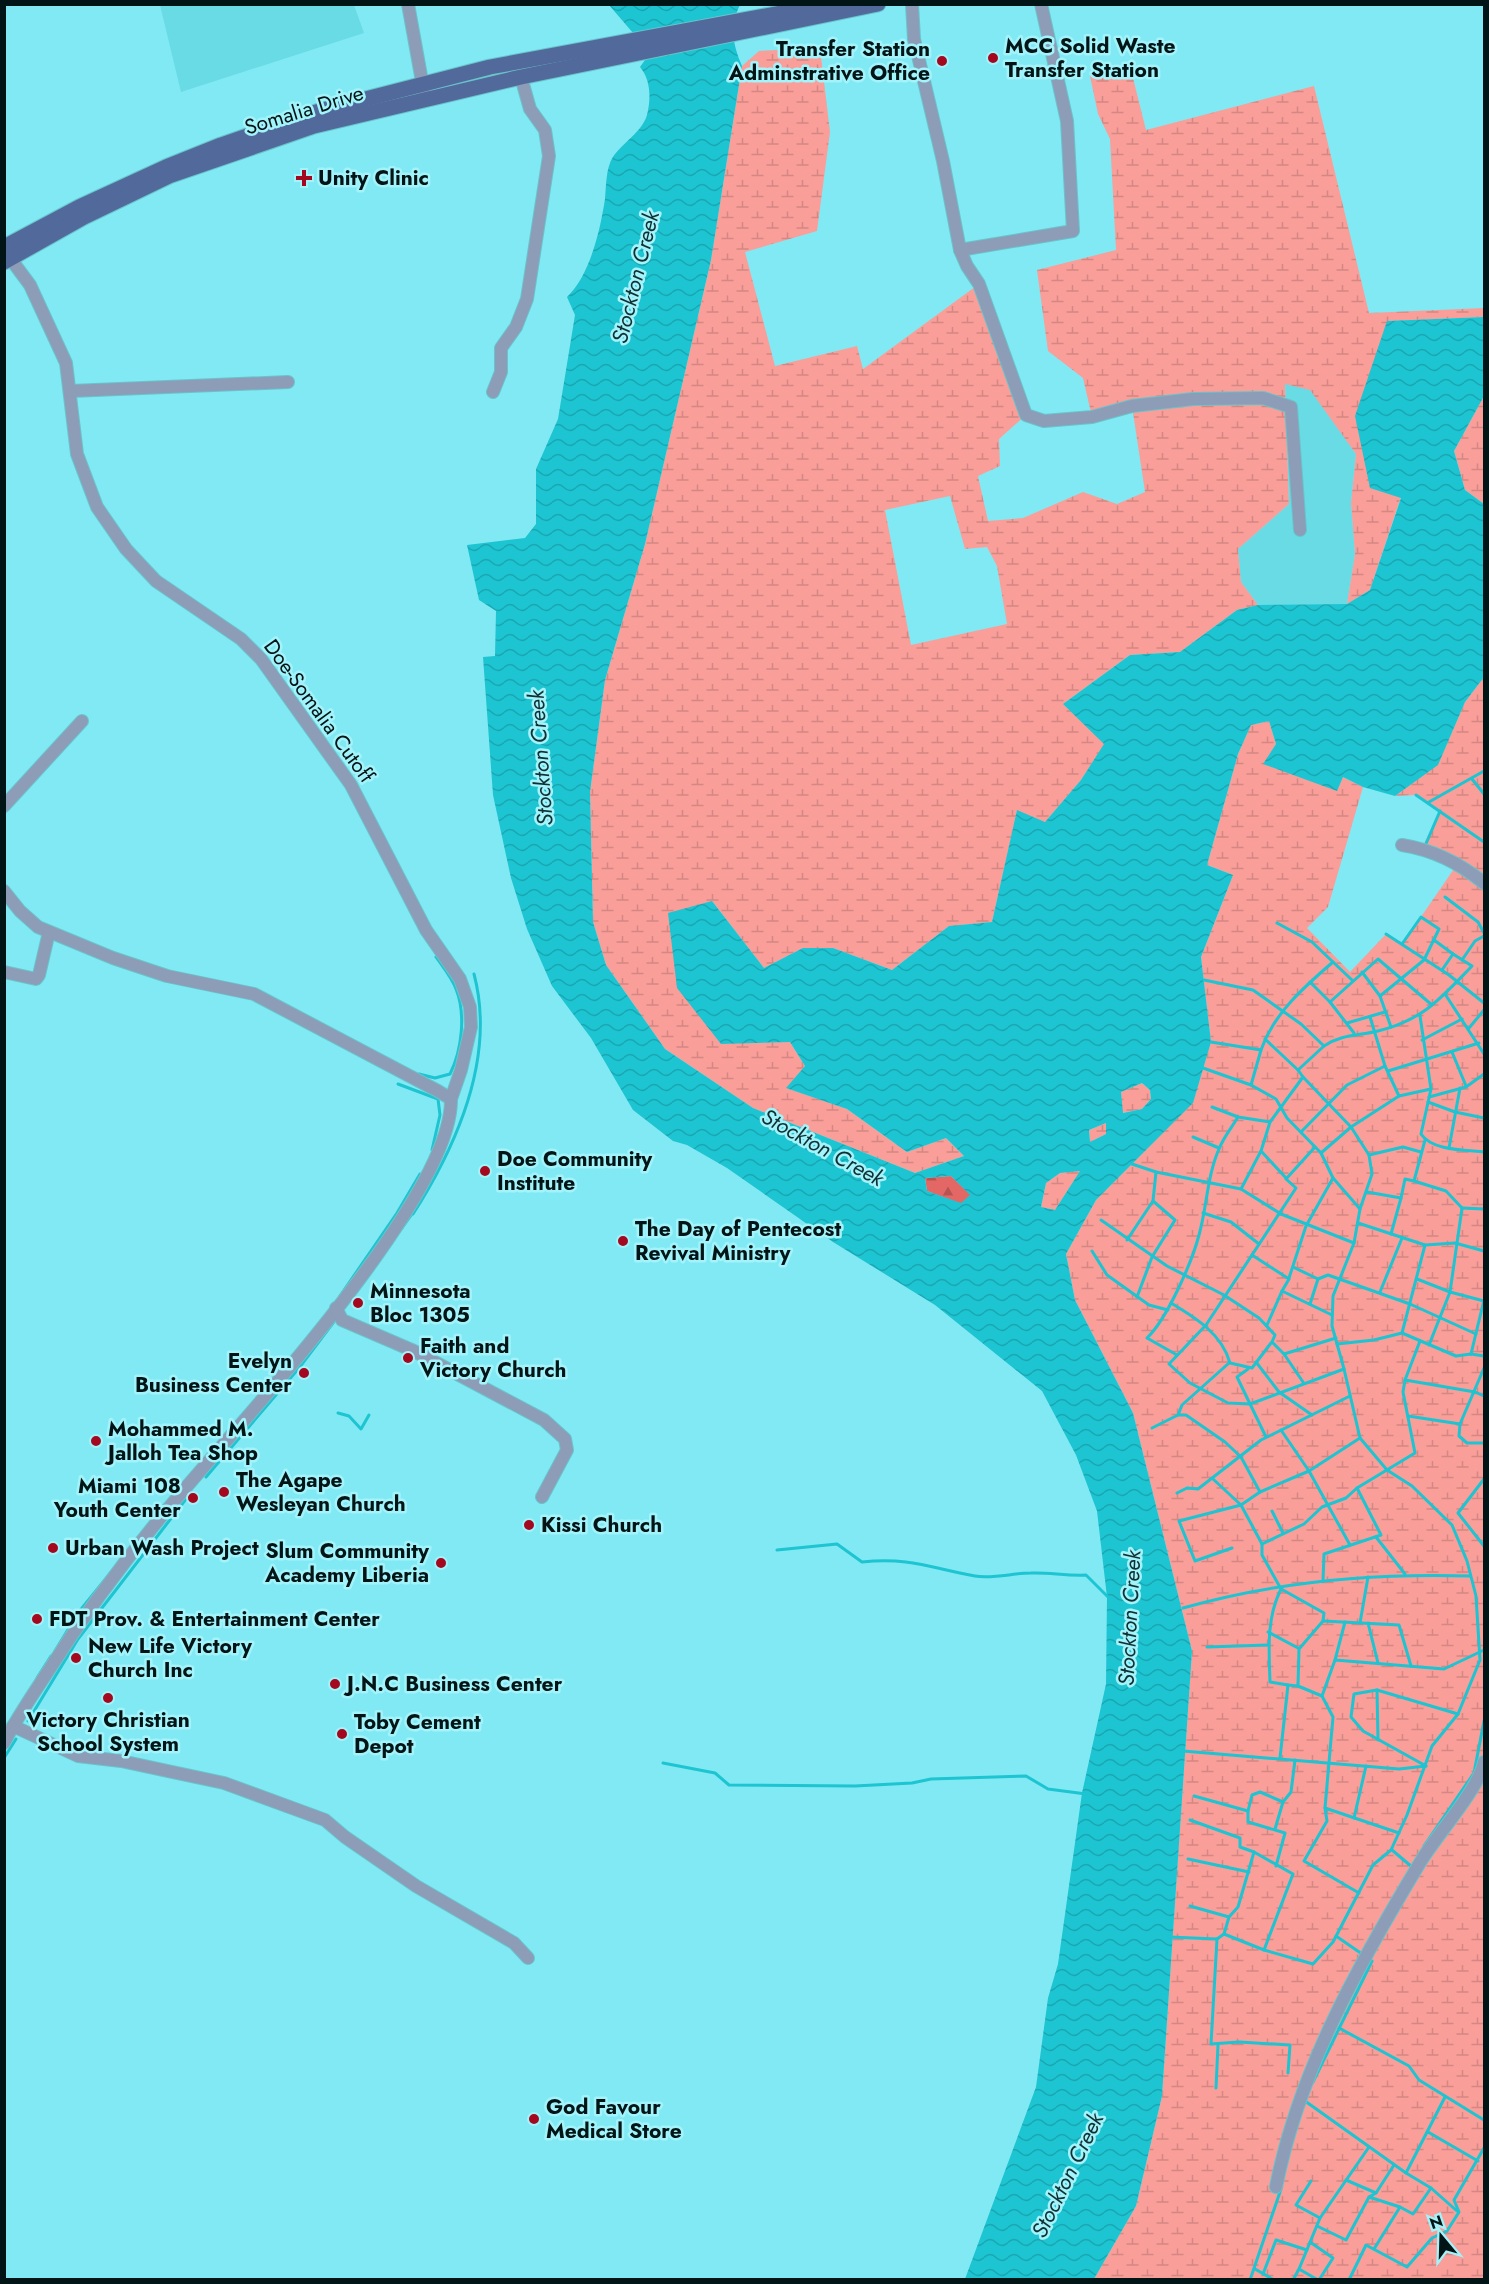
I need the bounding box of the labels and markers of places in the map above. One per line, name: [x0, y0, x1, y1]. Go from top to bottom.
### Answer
place label: MCC Solid Waste Transfer Station: [1005, 31, 1176, 85]
place label: Transfer Station Adminstrative Office: [728, 34, 930, 88]
marker: MCC Solid Waste Transfer Station: [986, 51, 1000, 65]
marker: Transfer Station Adminstrative Office: [935, 54, 949, 68]
place label: Unity Clinic: [318, 163, 429, 193]
marker: Unity Clinic: [295, 169, 313, 187]
place label: Doe Community Institute: [497, 1144, 653, 1198]
marker: Doe Community Institute: [478, 1164, 492, 1178]
place label: The Day of Pentecost Revival Ministry: [635, 1214, 841, 1268]
marker: The Day of Pentecost Revival Ministry: [616, 1234, 630, 1248]
place label: Minnesota Bloc 1305: [370, 1276, 471, 1330]
marker: Minnesota Bloc 1305: [351, 1296, 365, 1310]
place label: Faith and Victory Church: [419, 1331, 567, 1385]
place label: Evelyn Business Center: [135, 1346, 292, 1400]
marker: Faith and Victory Church: [401, 1351, 415, 1365]
marker: Evelyn Business Center: [297, 1366, 311, 1380]
place label: Mohammed M. Jalloh Tea Shop: [104, 1414, 258, 1468]
marker: Mohammed M. Jalloh Tea Shop: [89, 1434, 103, 1448]
place label: The Agape Wesleyan Church: [236, 1465, 406, 1519]
place label: Miami 108 Youth Center: [53, 1471, 181, 1525]
marker: The Agape Wesleyan Church: [217, 1485, 231, 1499]
marker: Miami 108 Youth Center: [186, 1491, 200, 1505]
place label: Kissi Church: [541, 1510, 662, 1540]
marker: Kissi Church: [522, 1518, 536, 1532]
place label: Urban Wash Project: [65, 1533, 259, 1563]
place label: Slum Community Academy Liberia: [264, 1536, 430, 1590]
marker: Urban Wash Project: [46, 1541, 60, 1555]
marker: Slum Community Academy Liberia: [434, 1556, 448, 1570]
place label: FDT Prov. & Entertainment Center: [49, 1604, 380, 1634]
marker: FDT Prov. & Entertainment Center: [30, 1612, 44, 1626]
place label: New Life Victory Church Inc: [88, 1631, 253, 1685]
marker: New Life Victory Church Inc: [69, 1651, 83, 1665]
place label: J.N.C Business Center: [343, 1669, 563, 1699]
marker: J.N.C Business Center: [328, 1677, 342, 1691]
marker: Victory Christian School System: [101, 1691, 115, 1705]
place label: Victory Christian School System: [25, 1705, 190, 1759]
place label: Toby Cement Depot: [354, 1707, 481, 1761]
marker: Toby Cement Depot: [335, 1727, 349, 1741]
place label: God Favour Medical Store: [546, 2092, 682, 2146]
marker: God Favour Medical Store: [527, 2112, 541, 2126]

